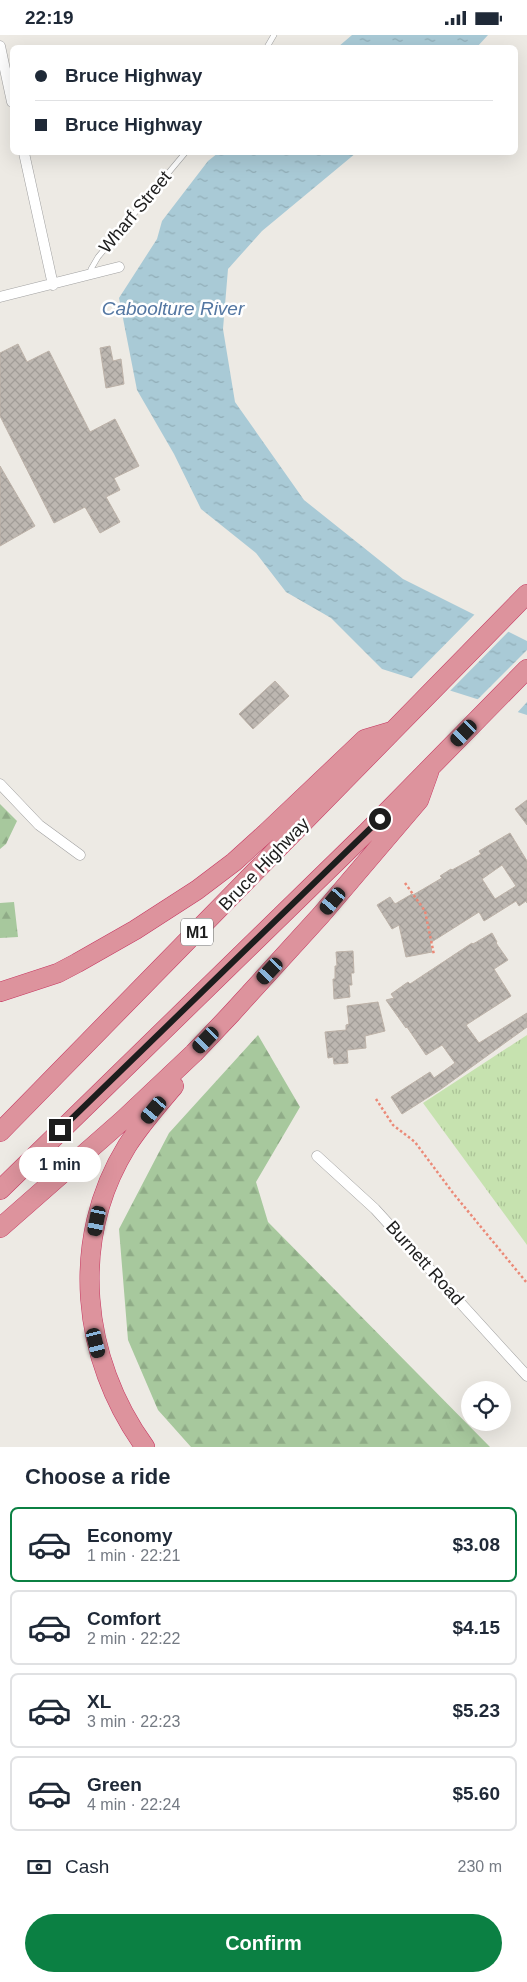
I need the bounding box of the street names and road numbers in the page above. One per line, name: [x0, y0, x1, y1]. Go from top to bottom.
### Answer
street label: Wharf Street: [95, 167, 175, 257]
street label: Bruce Highway: [215, 814, 313, 914]
road number: M1: [181, 919, 213, 945]
street label: Burnett Road: [382, 1217, 468, 1309]

